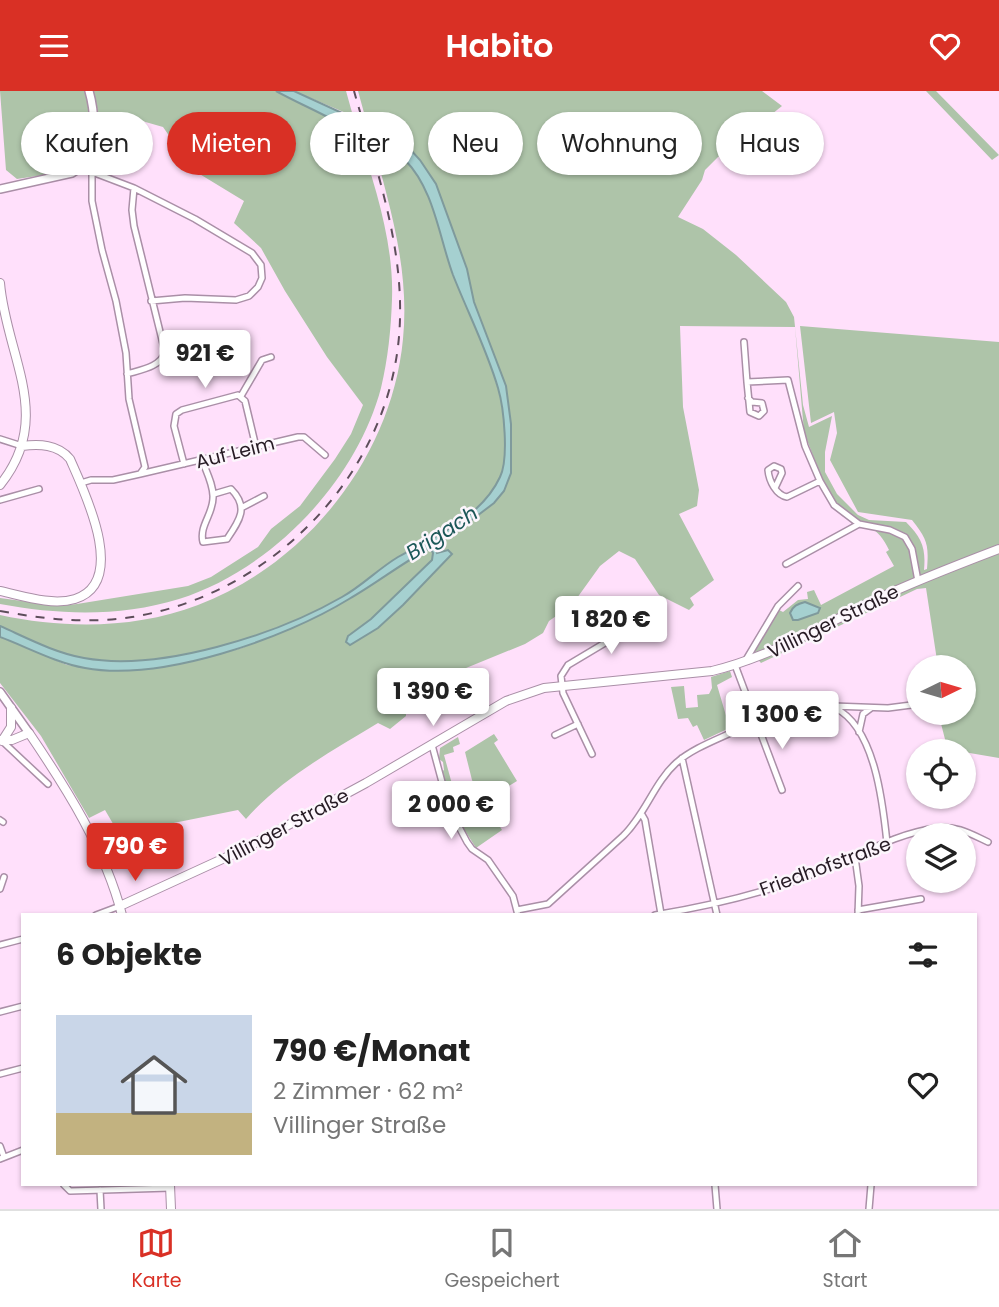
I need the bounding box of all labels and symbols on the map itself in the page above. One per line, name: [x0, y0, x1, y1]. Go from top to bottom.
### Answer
pin: 921 €: [156, 331, 254, 390]
street label: Auf Leim: [193, 430, 277, 475]
water label: Brigach: [400, 499, 483, 567]
street label: Villinger Straße: [763, 578, 903, 665]
pin: 1 820 €: [546, 596, 676, 656]
north arrow: [906, 655, 976, 725]
pin: 1 390 €: [368, 669, 498, 728]
pin: 1 300 €: [717, 691, 847, 751]
pin: 2 000 €: [386, 781, 516, 841]
street label: Villinger Straße: [215, 782, 354, 873]
pin: 790 €: [86, 823, 184, 883]
street label: Friedhofstraße: [756, 830, 895, 903]

